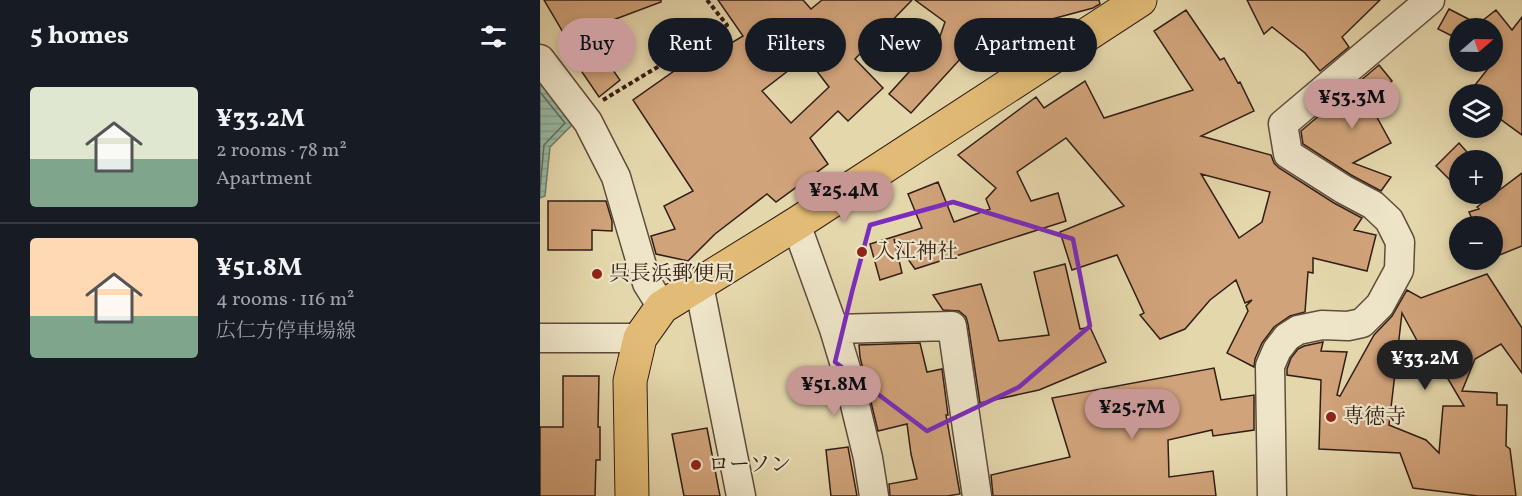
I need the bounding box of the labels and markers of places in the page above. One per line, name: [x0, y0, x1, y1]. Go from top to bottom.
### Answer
pin: ¥53.3M: [1303, 79, 1401, 130]
pin: ¥25.4M: [795, 172, 893, 223]
place label: 入江神社: [874, 238, 958, 267]
marker: 入江神社: [855, 245, 869, 259]
place label: 呉長浜郵便局: [609, 260, 735, 289]
marker: 呉長浜郵便局: [590, 267, 604, 281]
pin: ¥33.2M: [1376, 340, 1474, 391]
pin: ¥51.8M: [785, 366, 883, 417]
pin: ¥25.7M: [1083, 389, 1181, 440]
place label: 専徳寺: [1343, 403, 1406, 432]
marker: 専徳寺: [1324, 410, 1338, 424]
place label: ローソン: [708, 451, 791, 480]
marker: ローソン: [689, 458, 703, 472]

